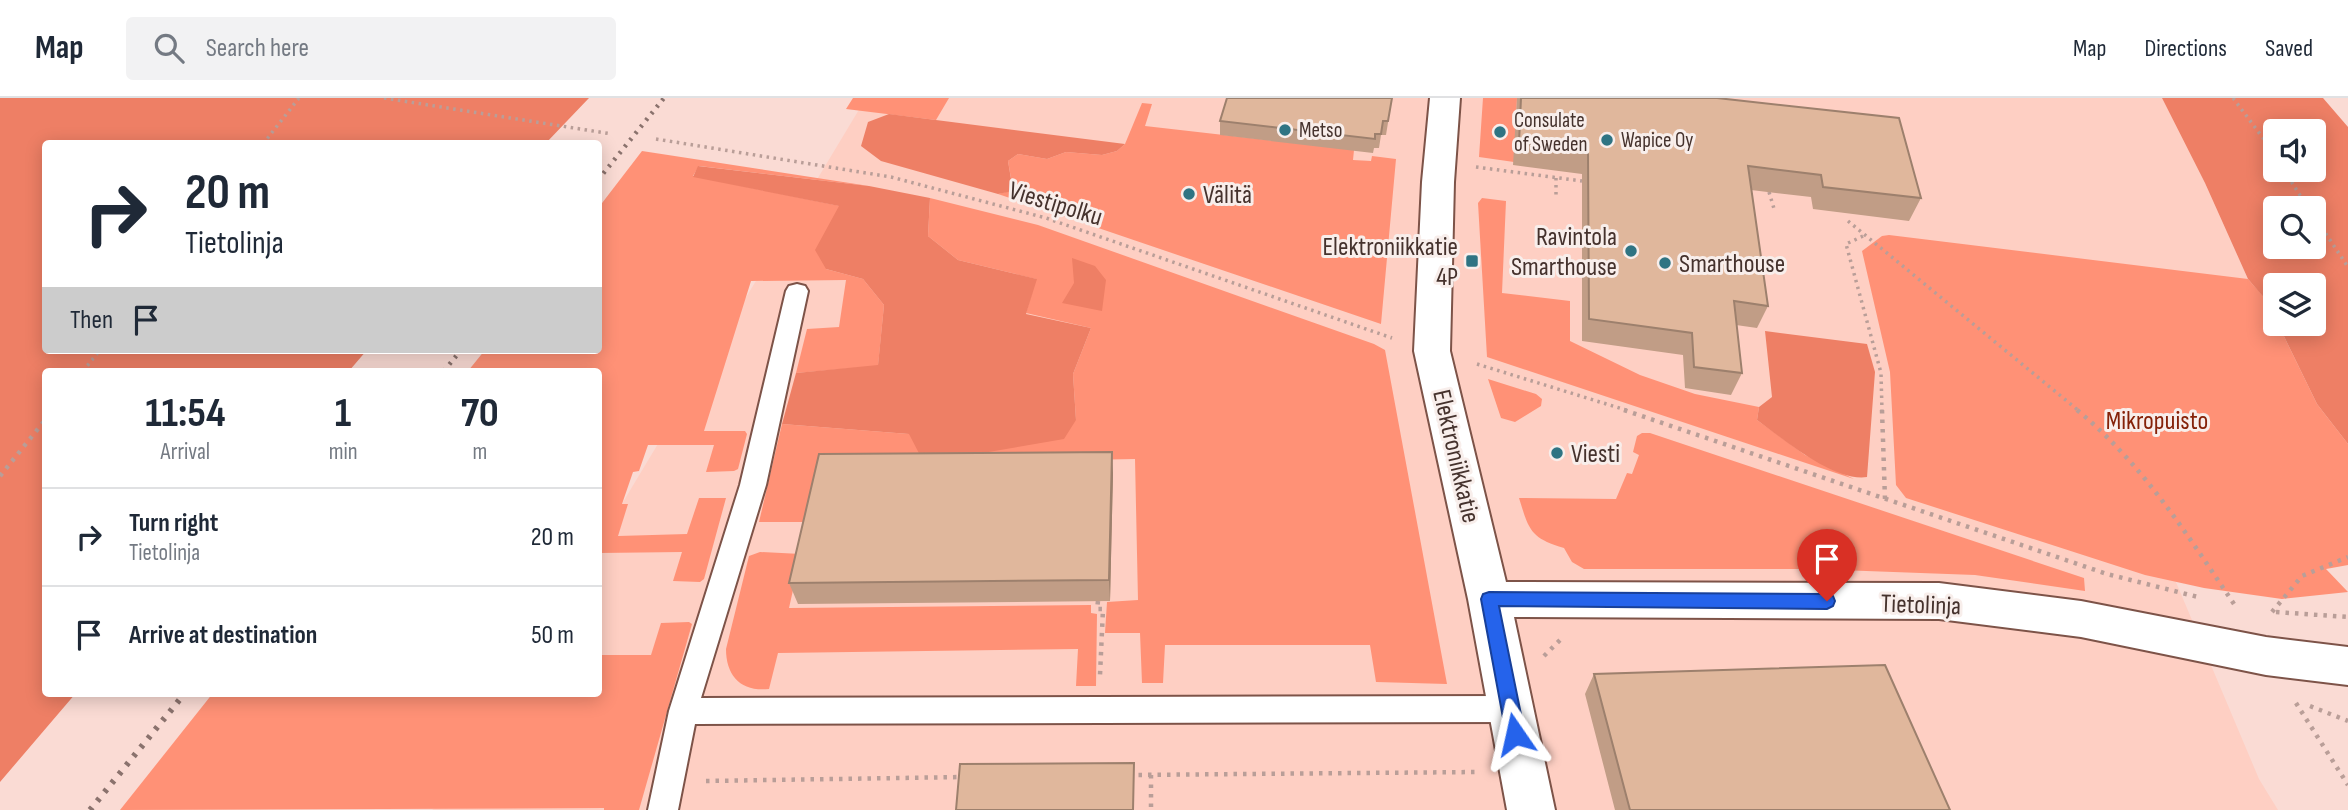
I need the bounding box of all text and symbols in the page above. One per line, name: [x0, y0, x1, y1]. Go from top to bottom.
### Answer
search box: [126, 17, 616, 80]
text: Map: [35, 28, 84, 68]
icon: search: [150, 29, 188, 67]
text: Search here: [206, 33, 309, 64]
text: Map: [2073, 34, 2106, 63]
text: Directions: [2144, 34, 2227, 63]
text: Saved: [2265, 34, 2313, 63]
place label: Consulate of Sweden: [1514, 108, 1587, 157]
place label: Metso: [1299, 118, 1342, 143]
map controls: [2263, 119, 2326, 336]
button: sound: [2263, 119, 2326, 182]
marker: Metso: [1277, 122, 1293, 138]
marker: Consulate of Sweden: [1492, 124, 1508, 140]
place label: Wapice Oy: [1621, 128, 1693, 153]
marker: Wapice Oy: [1599, 132, 1615, 148]
text: 20 m: [185, 164, 270, 223]
icon: right: [70, 168, 161, 259]
street label: Viestipolku: [1005, 176, 1106, 233]
place label: Välitä: [1203, 180, 1252, 211]
marker: Välitä: [1181, 186, 1197, 202]
button: search: [2263, 196, 2326, 259]
place label: Ravintola Smarthouse: [1511, 222, 1617, 283]
text: Tietolinja: [185, 224, 284, 263]
place label: Elektroniikkatie 4P: [1322, 232, 1458, 293]
marker: Ravintola Smarthouse: [1623, 243, 1639, 259]
place label: Smarthouse: [1679, 249, 1785, 280]
marker: Elektroniikkatie 4P: [1464, 253, 1480, 269]
marker: Smarthouse: [1657, 255, 1673, 271]
button: layers: [2263, 273, 2326, 336]
icon: arrive: [127, 301, 165, 339]
text: Then: [70, 305, 113, 336]
street label: Elektroniikkatie: [1425, 387, 1486, 526]
text: 11:54: [145, 388, 225, 439]
text: 1: [335, 388, 351, 439]
text: 70: [461, 388, 499, 439]
park label: Mikropuisto: [2106, 406, 2208, 437]
text: Arrival: [161, 438, 210, 466]
text: min: [329, 438, 358, 466]
text: m: [472, 438, 487, 466]
place label: Viesti: [1571, 439, 1620, 470]
marker: Viesti: [1549, 445, 1565, 461]
text: Turn right: [129, 508, 218, 539]
icon: right: [70, 518, 108, 556]
text: 20 m: [531, 522, 574, 553]
pin: [1797, 529, 1857, 601]
text: Tietolinja: [129, 539, 200, 567]
icon: arrive: [1808, 540, 1846, 578]
street label: Tietolinja: [1880, 589, 1962, 622]
icon: arrive: [70, 616, 108, 654]
text: Arrive at destination: [129, 620, 317, 651]
text: 50 m: [531, 620, 574, 651]
position arrow: [1478, 697, 1552, 771]

